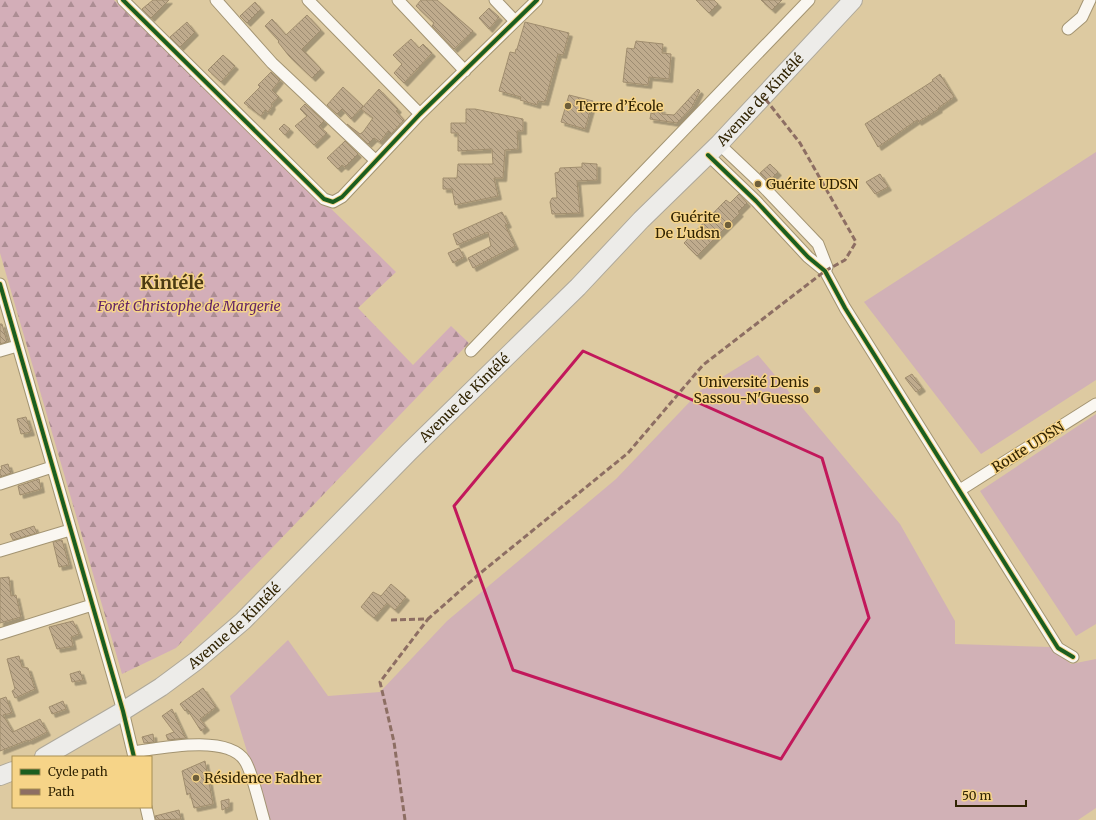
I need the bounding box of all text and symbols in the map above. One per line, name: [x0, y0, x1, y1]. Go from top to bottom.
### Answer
street label: Avenue de Kintélé: [712, 50, 807, 150]
place label: Terre d’École: [576, 97, 663, 115]
marker: Terre d’École: [563, 101, 573, 111]
place label: Guérite UDSN: [766, 175, 859, 193]
marker: Guérite UDSN: [753, 179, 763, 189]
place label: Guérite De L'udsn: [655, 208, 720, 242]
marker: Guérite De L'udsn: [723, 220, 733, 230]
district label: Kintélé: [140, 271, 204, 294]
park label: Forêt Christophe de Margerie: [96, 297, 281, 315]
street label: Avenue de Kintélé: [415, 350, 513, 447]
place label: Université Denis Sassou-N'Guesso: [694, 373, 809, 407]
marker: Université Denis Sassou-N'Guesso: [812, 385, 822, 395]
street label: Route UDSN: [988, 418, 1068, 476]
street label: Avenue de Kintélé: [184, 579, 285, 673]
legend: [12, 756, 152, 808]
text: Cycle path: [48, 764, 108, 779]
place label: Résidence Fadher: [204, 769, 322, 787]
marker: Résidence Fadher: [191, 773, 201, 783]
scale bar: [956, 782, 1026, 808]
text: Path: [48, 784, 74, 799]
text: 50 m: [962, 788, 991, 803]

